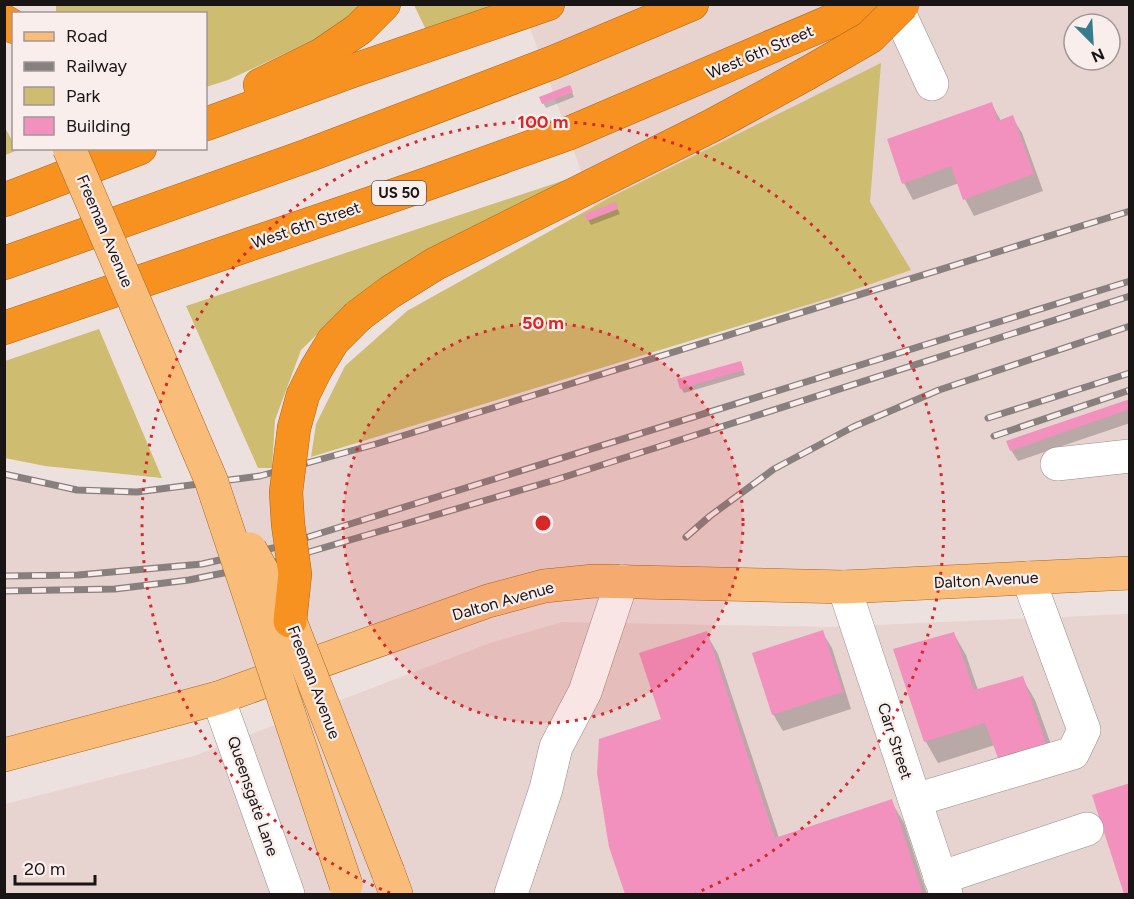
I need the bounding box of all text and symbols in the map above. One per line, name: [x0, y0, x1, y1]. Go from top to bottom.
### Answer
legend: [12, 12, 207, 150]
north arrow: [1062, 12, 1122, 72]
street label: West 6th Street: [704, 21, 816, 83]
text: Road: [66, 25, 107, 47]
text: N: [1088, 44, 1107, 66]
text: Railway: [66, 55, 128, 77]
text: Park: [66, 85, 101, 107]
text: 100 m: [518, 111, 568, 133]
text: Building: [66, 115, 131, 137]
street label: Freeman Avenue: [73, 172, 137, 290]
road number: US 50: [372, 181, 426, 205]
street label: West 6th Street: [249, 198, 363, 252]
text: 50 m: [522, 312, 564, 334]
centre of rings: [533, 513, 553, 533]
street label: Dalton Avenue: [933, 568, 1039, 592]
street label: Dalton Avenue: [450, 577, 556, 625]
street label: Freeman Avenue: [284, 623, 344, 742]
street label: Carr Street: [874, 700, 916, 782]
street label: Queensgate Lane: [224, 733, 283, 859]
scale bar: [15, 848, 94, 886]
text: 20 m: [24, 858, 65, 880]

